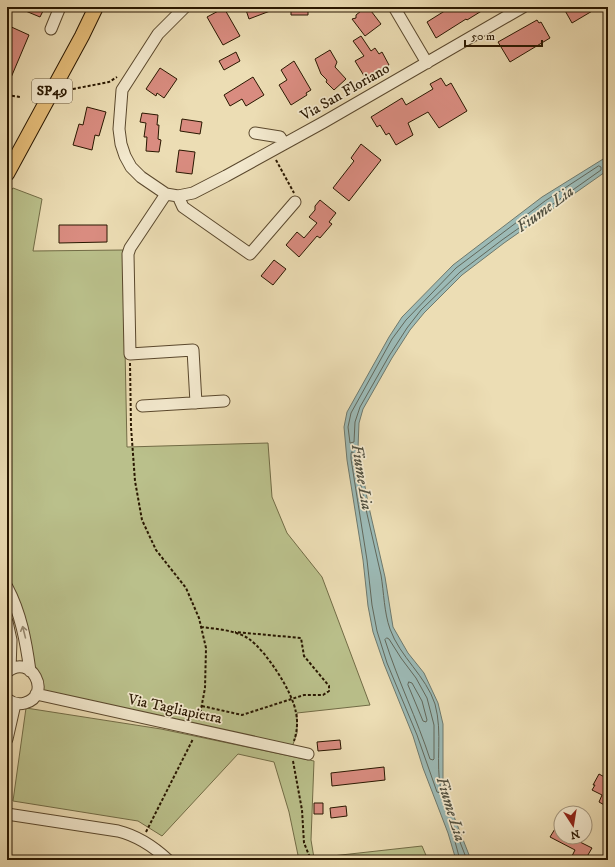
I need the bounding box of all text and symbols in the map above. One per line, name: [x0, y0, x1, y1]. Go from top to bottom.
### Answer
scale bar: [465, 22, 542, 48]
text: 50 m: [471, 29, 495, 44]
street label: Via San Floriano: [296, 59, 393, 126]
road number: SP49: [32, 79, 72, 103]
water label: Fiume Lia: [512, 181, 578, 237]
water label: Fiume Lia: [347, 443, 377, 512]
one-way arrow: [19, 626, 27, 639]
street label: Via Tagliapietra: [125, 690, 224, 728]
water label: Fiume Lia: [432, 774, 470, 844]
north arrow: [553, 805, 593, 845]
text: N: [569, 826, 581, 842]

